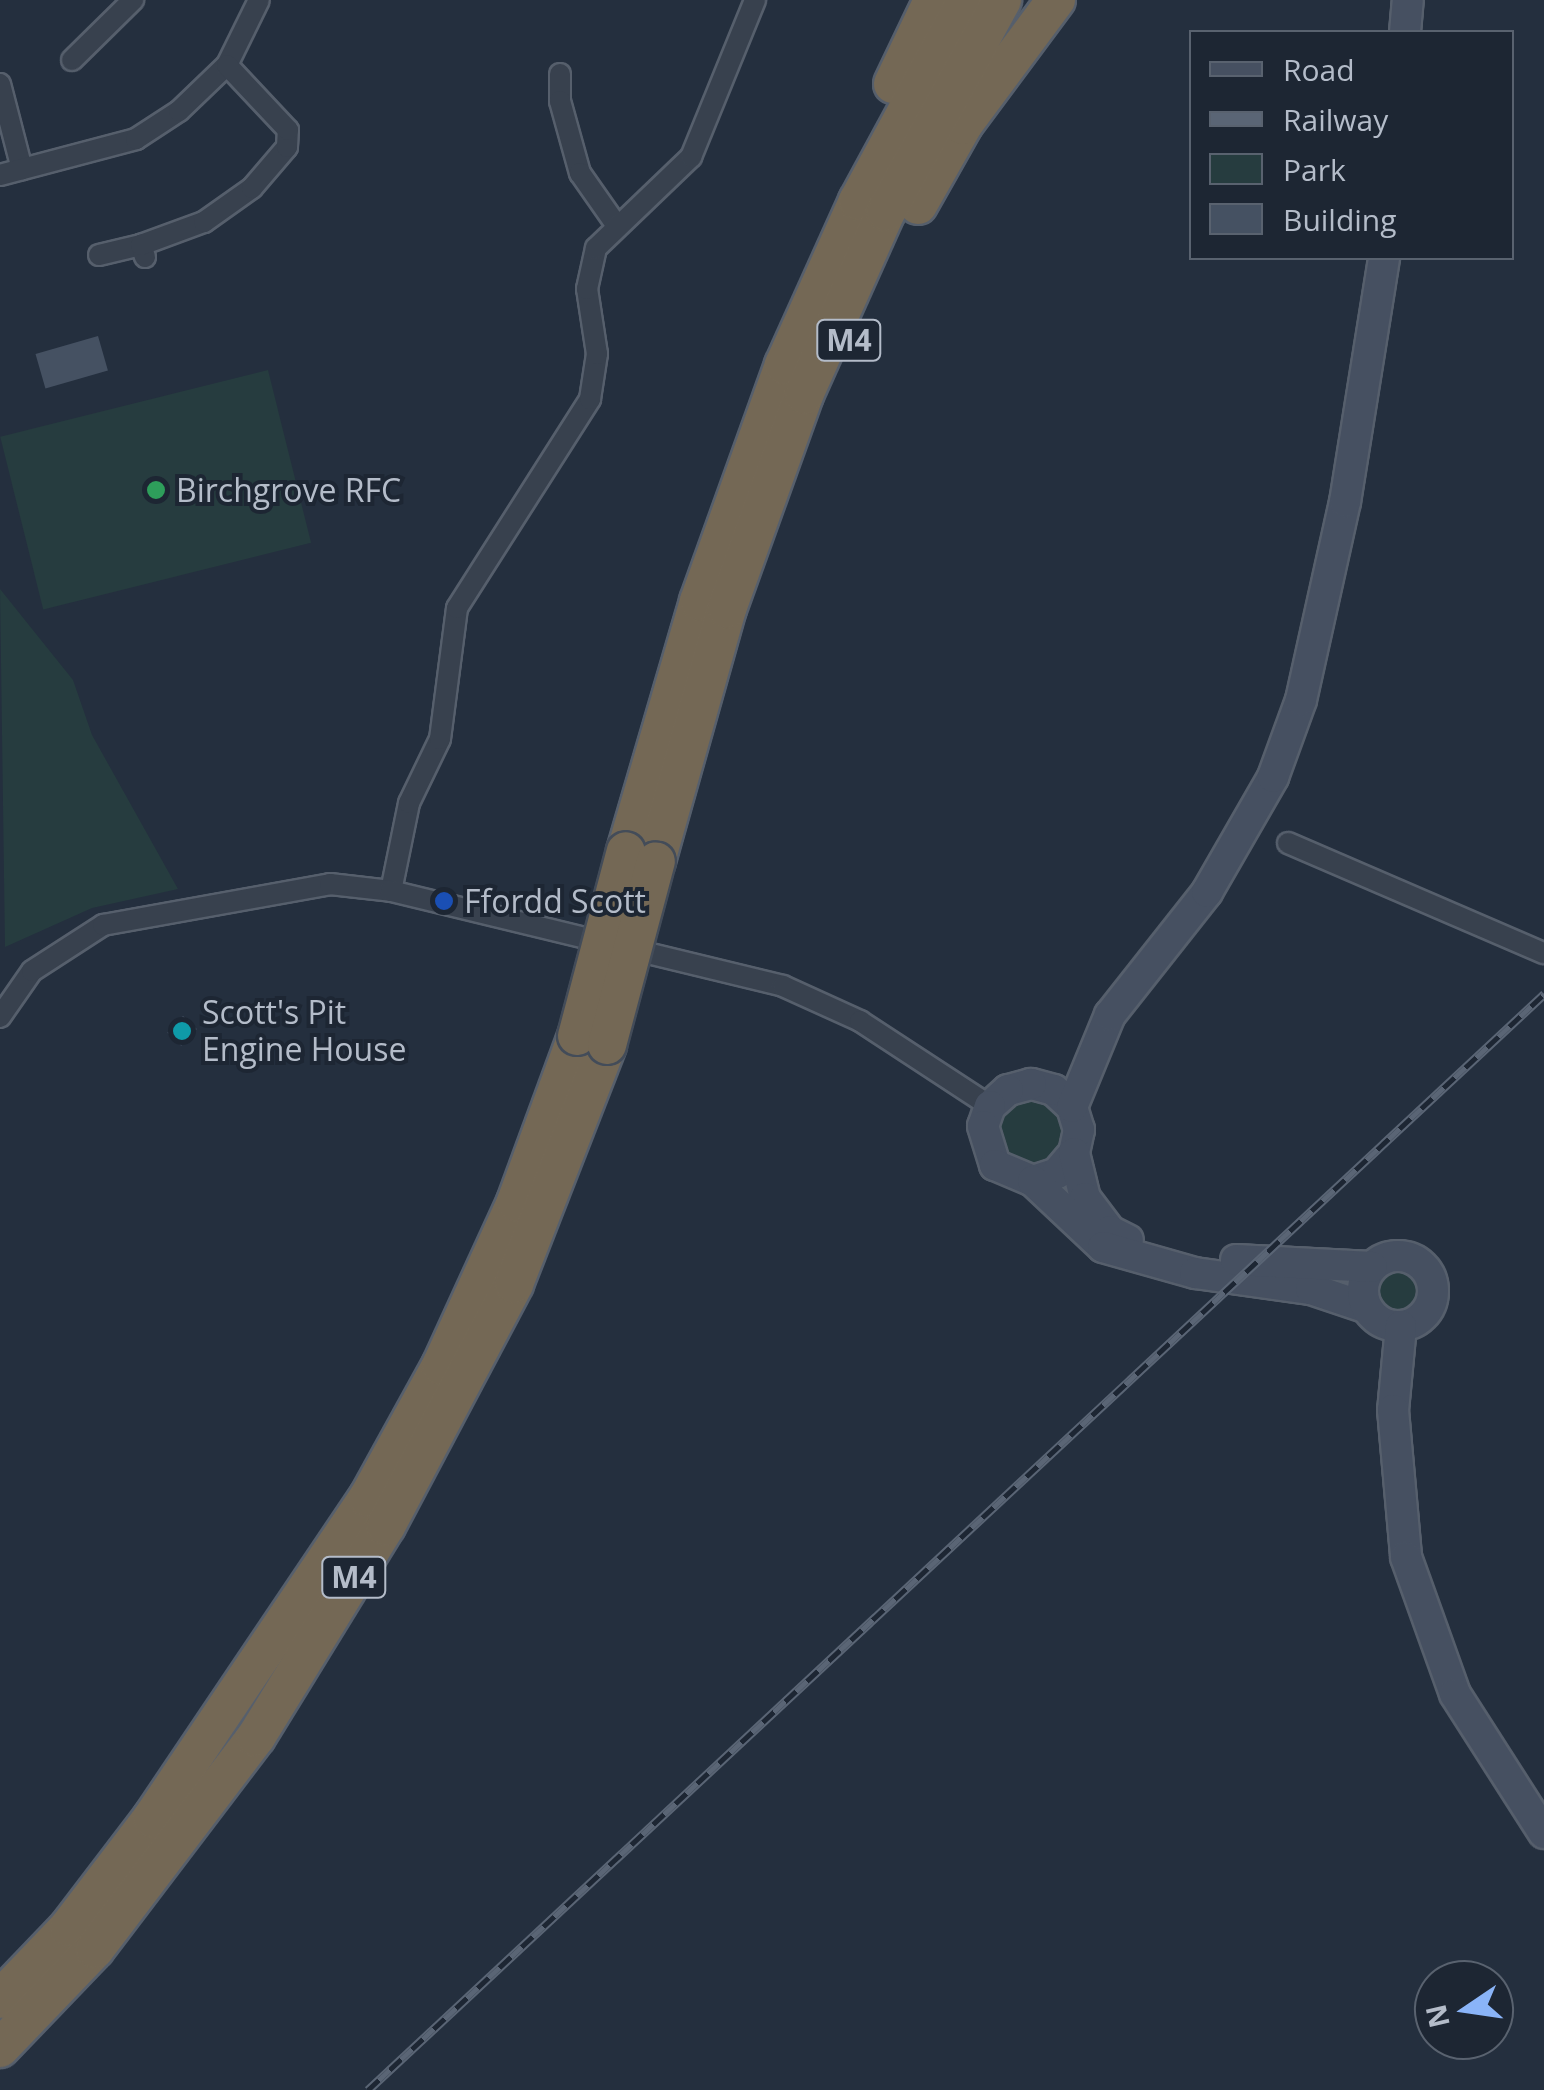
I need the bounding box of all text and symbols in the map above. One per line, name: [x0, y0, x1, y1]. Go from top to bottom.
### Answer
legend: [1189, 30, 1514, 260]
text: Road: [1283, 49, 1355, 90]
text: Railway: [1283, 99, 1388, 140]
text: Park: [1283, 149, 1346, 190]
text: Building: [1283, 199, 1397, 240]
road number: M4: [814, 315, 884, 365]
place label: Birchgrove RFC: [176, 471, 401, 509]
marker: Birchgrove RFC: [145, 479, 167, 501]
place label: Ffordd Scott: [464, 882, 646, 920]
marker: Ffordd Scott: [433, 890, 455, 912]
place label: Scott's Pit Engine House: [202, 994, 406, 1069]
marker: Scott's Pit Engine House: [171, 1020, 193, 1042]
road number: M4: [319, 1552, 389, 1602]
north arrow: [1414, 1960, 1514, 2060]
text: N: [1416, 2001, 1458, 2032]

